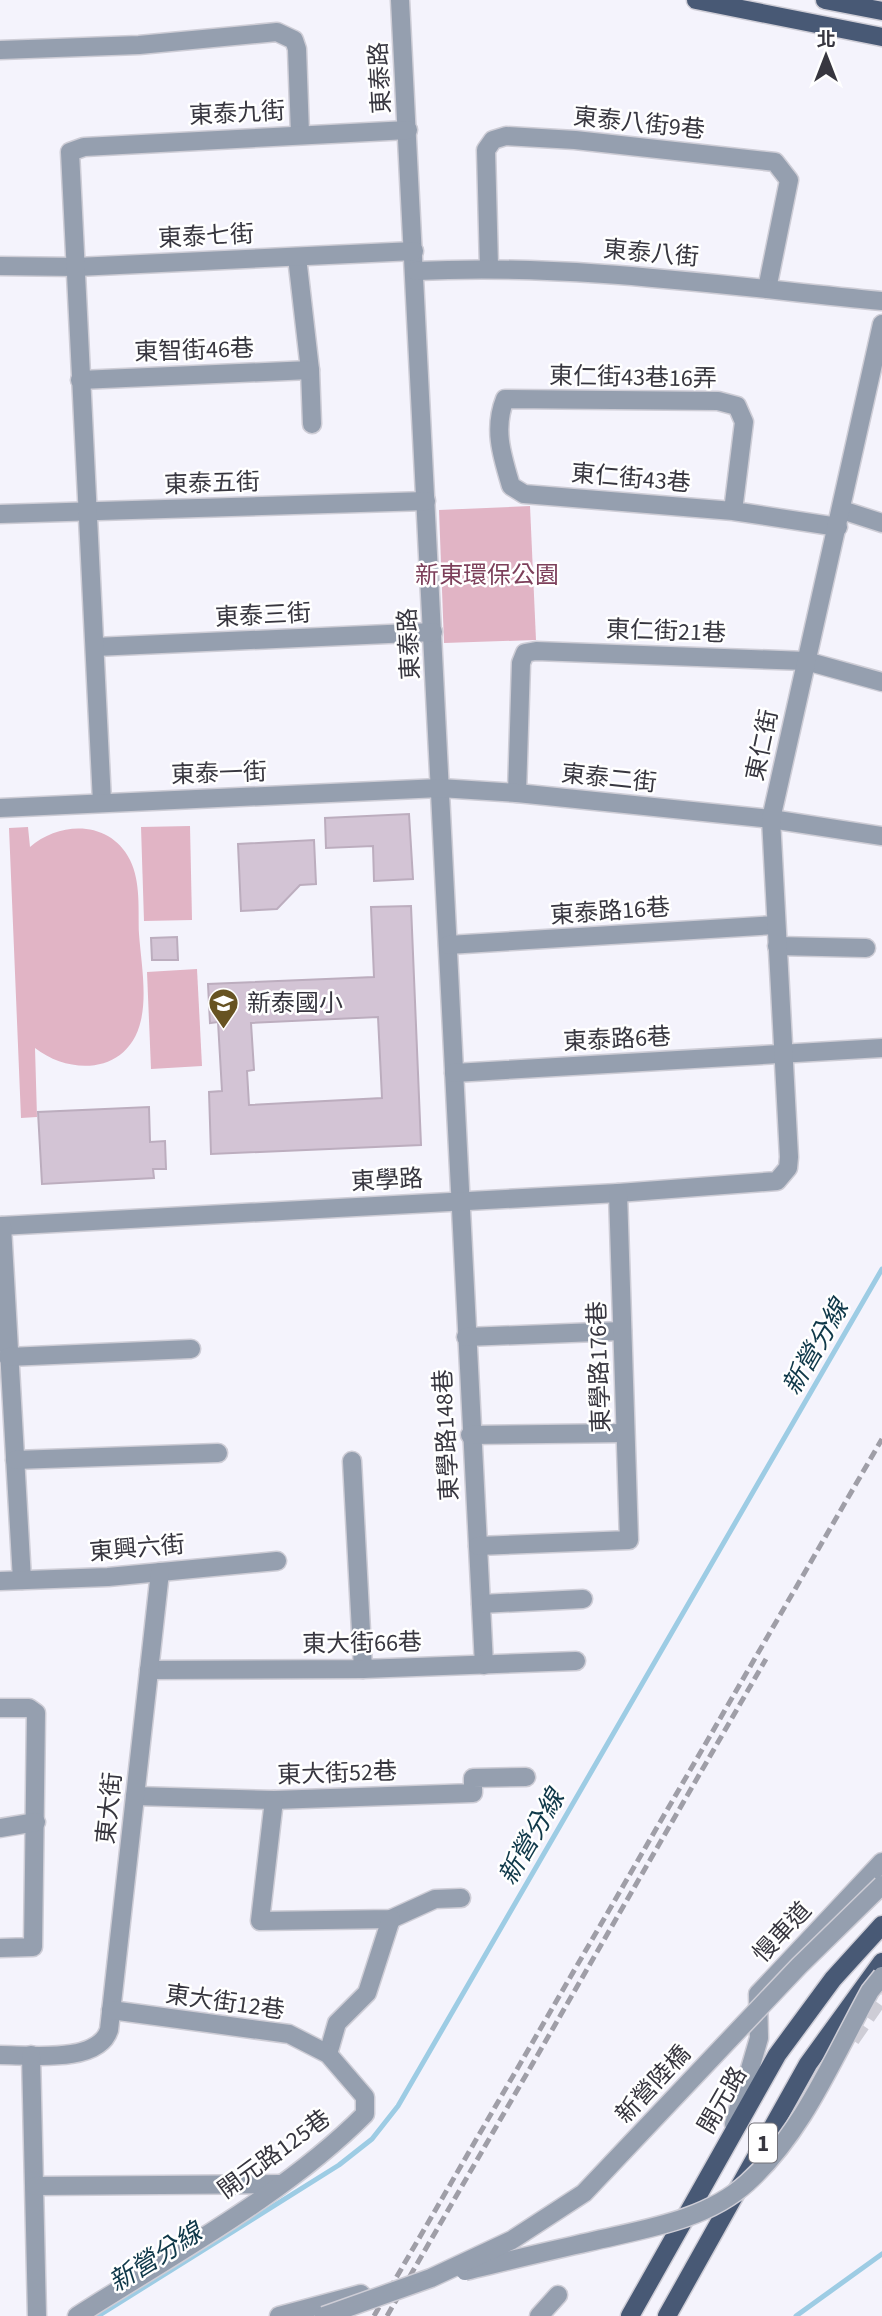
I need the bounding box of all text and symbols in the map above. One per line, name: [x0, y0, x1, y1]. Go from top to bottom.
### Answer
north arrow: [791, 21, 861, 91]
text: 北: [816, 27, 836, 54]
street label: 東泰路: [361, 41, 400, 115]
street label: 東泰九街: [188, 94, 286, 133]
street label: 東泰八街9巷: [572, 99, 706, 148]
street label: 東泰七街: [157, 217, 255, 256]
street label: 東泰八街: [602, 232, 700, 275]
street label: 東智街46巷: [134, 331, 255, 370]
street label: 東仁街43巷16弄: [549, 359, 717, 396]
street label: 東仁街43巷: [570, 456, 692, 501]
street label: 東泰五街: [163, 464, 261, 503]
park label: 新東環保公園: [415, 558, 559, 593]
street label: 東泰三街: [214, 596, 312, 635]
street label: 東泰路: [390, 607, 429, 681]
street label: 東仁街21巷: [605, 612, 726, 651]
street label: 東仁街: [738, 706, 787, 784]
street label: 東泰一街: [170, 754, 268, 793]
street label: 東泰二街: [559, 756, 659, 801]
street label: 東泰路16巷: [549, 890, 671, 933]
school or university icon: 新泰國小: [207, 986, 241, 1030]
place label: 新泰國小: [247, 986, 343, 1021]
street label: 東泰路6巷: [562, 1019, 672, 1060]
street label: 東學路: [350, 1161, 424, 1200]
water label: 新營分線: [773, 1290, 859, 1402]
street label: 東學路176巷: [580, 1301, 619, 1433]
street label: 東學路148巷: [426, 1368, 467, 1502]
street label: 東興六街: [88, 1527, 186, 1570]
street label: 東大街66巷: [302, 1625, 422, 1662]
street label: 東大街52巷: [277, 1754, 398, 1793]
street label: 東大街: [88, 1770, 131, 1846]
water label: 新營分線: [489, 1780, 575, 1892]
street label: 慢車道: [745, 1894, 820, 1971]
street label: 東大街12巷: [163, 1977, 287, 2028]
street label: 新營陸橋: [608, 2037, 699, 2131]
street label: 開元路: [689, 2060, 756, 2140]
street label: 開元路125巷: [211, 2102, 338, 2207]
road number: 1: [749, 2124, 777, 2162]
water label: 新營分線: [101, 2213, 212, 2301]

